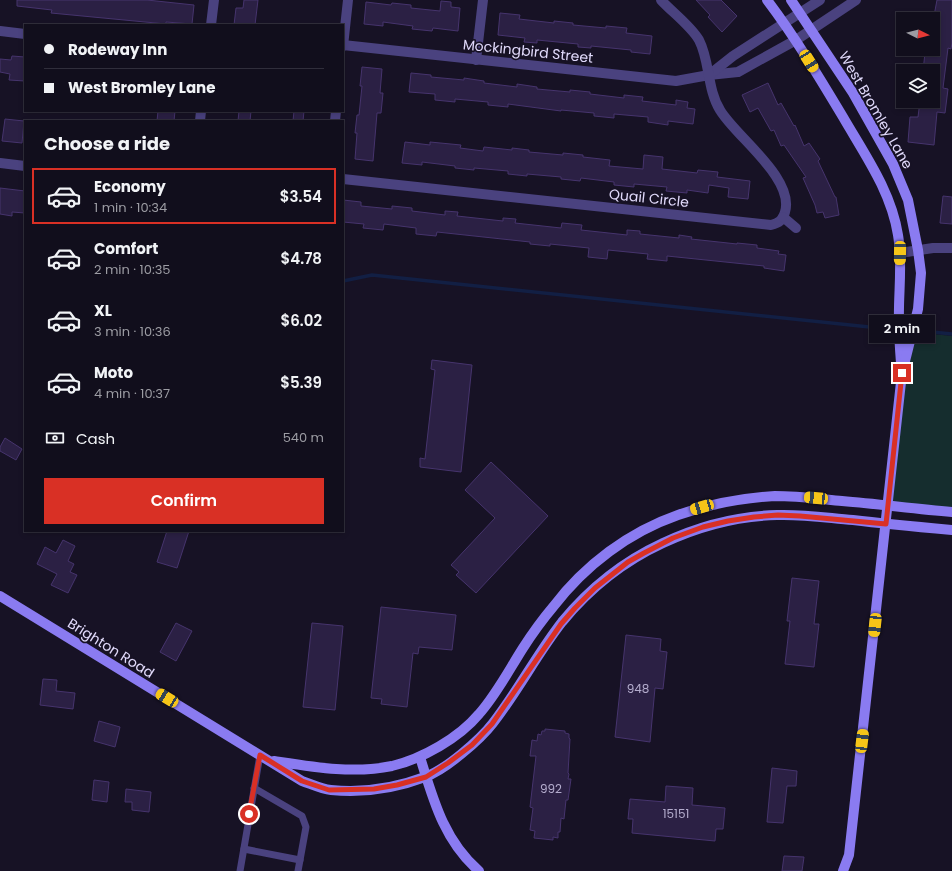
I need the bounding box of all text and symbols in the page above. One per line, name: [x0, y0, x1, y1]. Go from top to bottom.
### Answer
north arrow: [896, 12, 940, 56]
map controls: [896, 12, 940, 108]
street label: Mockingbird Street: [462, 34, 594, 68]
text: Rodeway Inn: [68, 39, 167, 60]
car: [798, 48, 820, 74]
street label: West Bromley Lane: [834, 48, 918, 173]
button: layers: [896, 64, 940, 108]
text: West Bromley Lane: [68, 77, 215, 98]
text: Choose a ride: [44, 131, 170, 156]
text: Economy: [94, 176, 166, 197]
icon: car: [46, 178, 82, 214]
street label: Quail Circle: [608, 184, 690, 212]
text: $3.54: [280, 186, 322, 207]
text: 1 min · 10:34: [94, 198, 167, 217]
text: Comfort: [94, 238, 158, 259]
icon: car: [46, 240, 82, 276]
car: [894, 241, 906, 265]
text: $4.78: [281, 248, 322, 269]
text: 2 min · 10:35: [94, 260, 170, 279]
text: XL: [94, 300, 112, 321]
icon: car: [46, 302, 82, 338]
text: $6.02: [280, 310, 322, 331]
callout: 2 min: [869, 315, 935, 343]
text: 2 min: [884, 319, 920, 338]
text: 3 min · 10:36: [94, 322, 171, 341]
text: Moto: [94, 362, 133, 383]
icon: car: [46, 364, 82, 400]
route end: [893, 364, 911, 382]
text: $5.39: [280, 372, 322, 393]
text: 4 min · 10:37: [94, 384, 170, 403]
icon: cash: [44, 427, 66, 449]
text: Cash: [76, 428, 115, 449]
text: 540 m: [283, 428, 324, 447]
button: Confirm: [44, 478, 324, 524]
car: [804, 491, 828, 505]
car: [689, 498, 715, 516]
car: [868, 612, 882, 638]
street label: Brighton Road: [64, 613, 158, 683]
house number: 948: [627, 680, 649, 697]
car: [154, 687, 180, 709]
car: [855, 728, 869, 754]
house number: 992: [540, 780, 562, 797]
route start: [240, 805, 258, 823]
house number: 15151: [663, 805, 689, 822]

